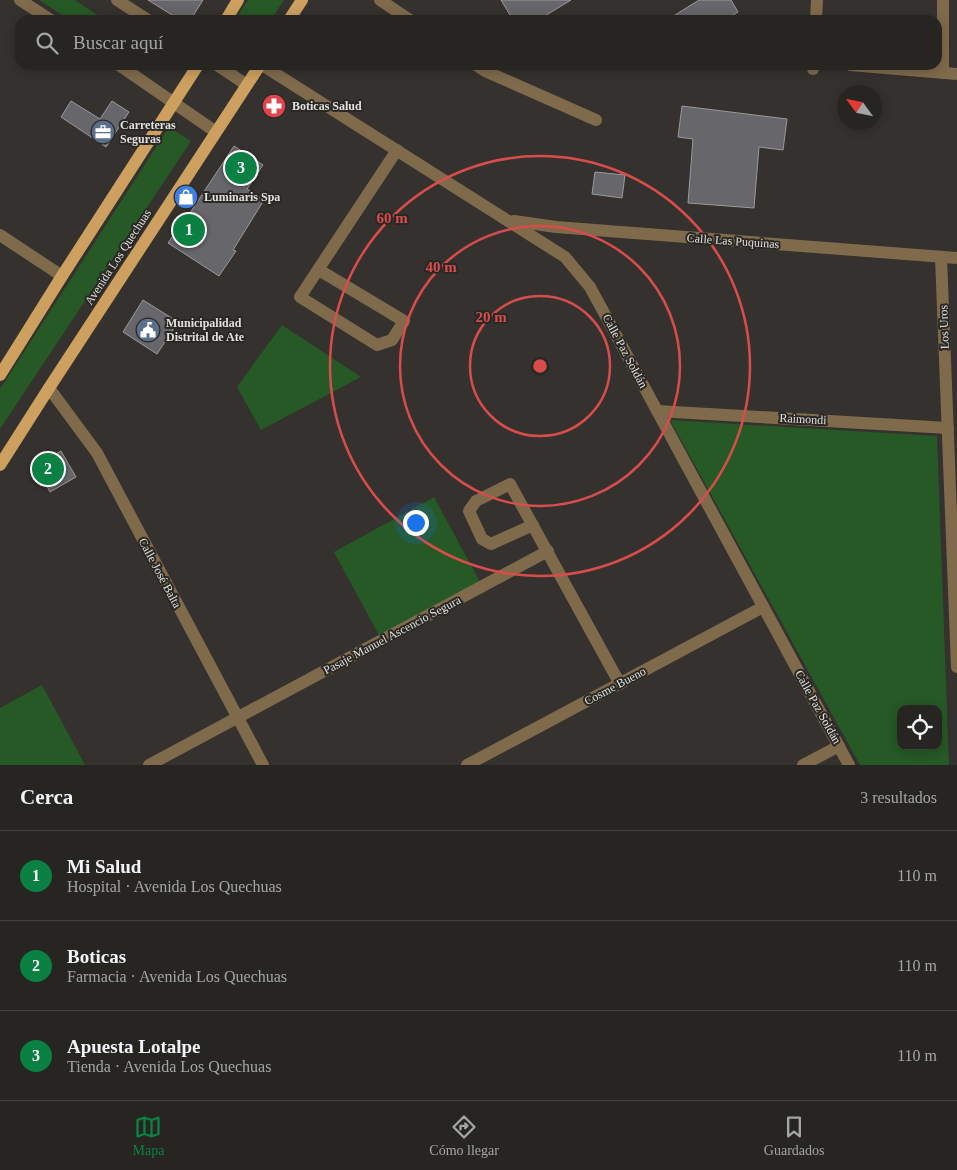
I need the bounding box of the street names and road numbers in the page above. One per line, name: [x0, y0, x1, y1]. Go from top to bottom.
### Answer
street label: Avenida Los Quechuas: [82, 206, 154, 307]
street label: Calle Las Puquinas: [686, 231, 780, 251]
street label: Los Uros: [936, 304, 952, 349]
street label: Calle Paz Soldán: [600, 312, 650, 390]
street label: Raimondi: [779, 411, 828, 427]
street label: Calle José Balta: [136, 536, 185, 611]
street label: Pasaje Manuel Ascencio Segura: [321, 592, 464, 677]
street label: Cosme Bueno: [582, 664, 648, 708]
street label: Calle Paz Soldán: [792, 668, 844, 746]

